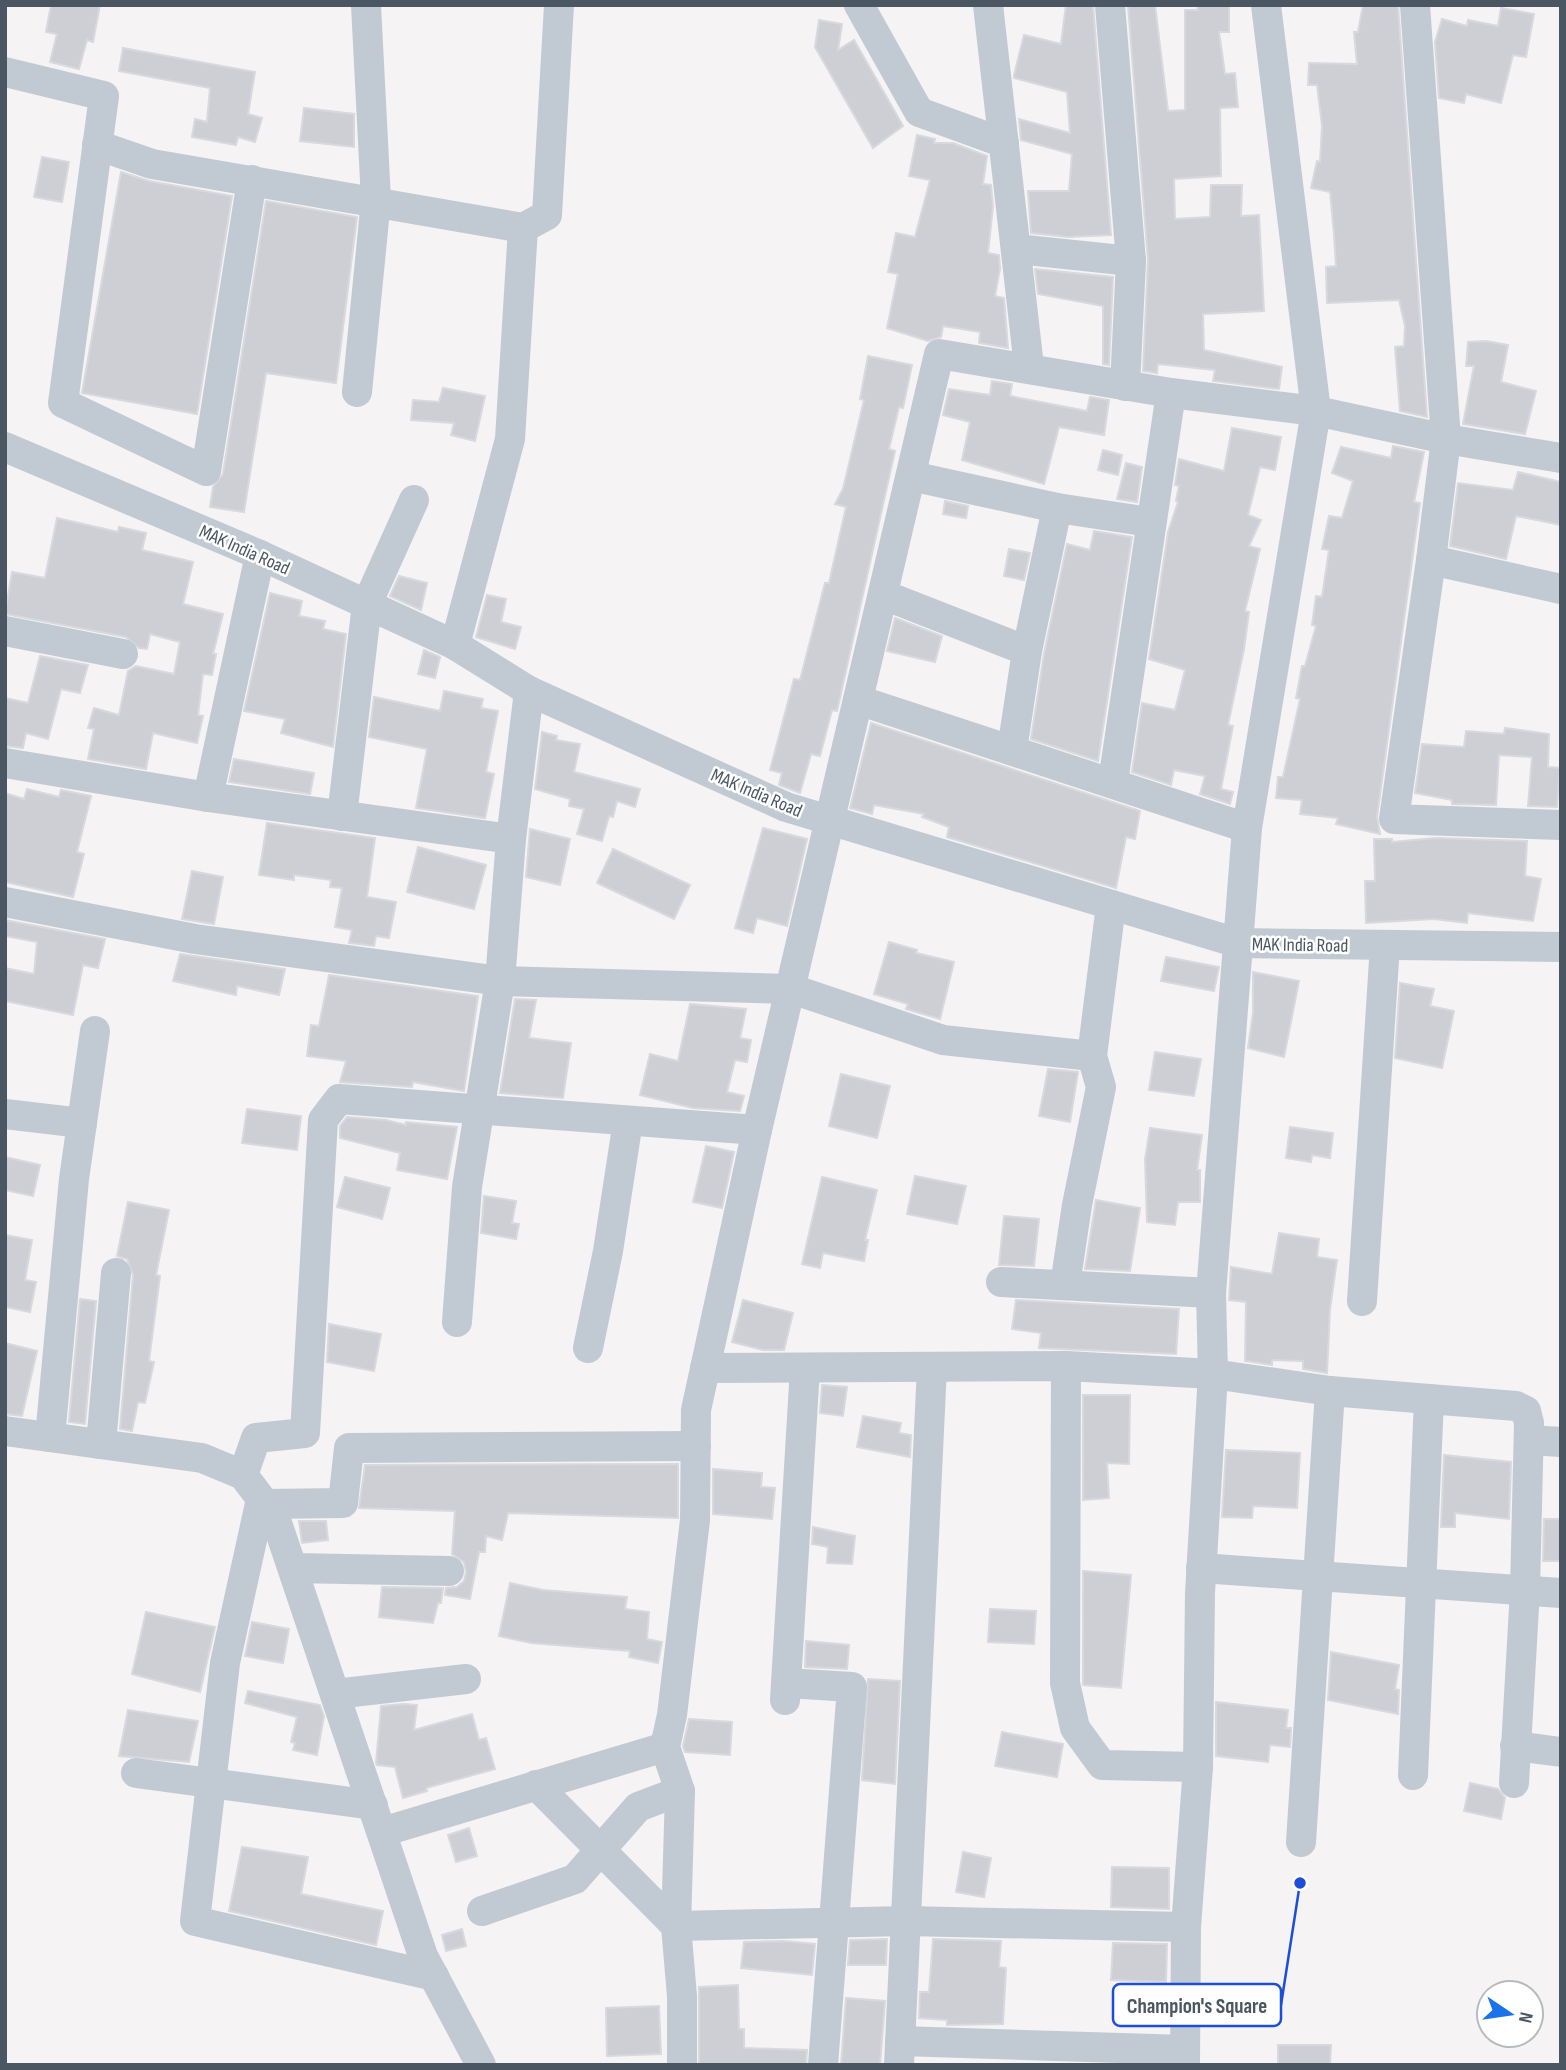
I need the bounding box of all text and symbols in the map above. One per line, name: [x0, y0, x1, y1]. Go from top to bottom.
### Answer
street label: MAK India Road: [196, 520, 293, 581]
street label: MAK India Road: [707, 764, 805, 823]
street label: MAK India Road: [1252, 933, 1348, 958]
north arrow: [1475, 1979, 1545, 2049]
callout: Champion's Square: [1113, 1984, 1281, 2026]
text: Champion's Square: [1127, 1994, 1267, 2019]
text: N: [1513, 2010, 1537, 2025]

